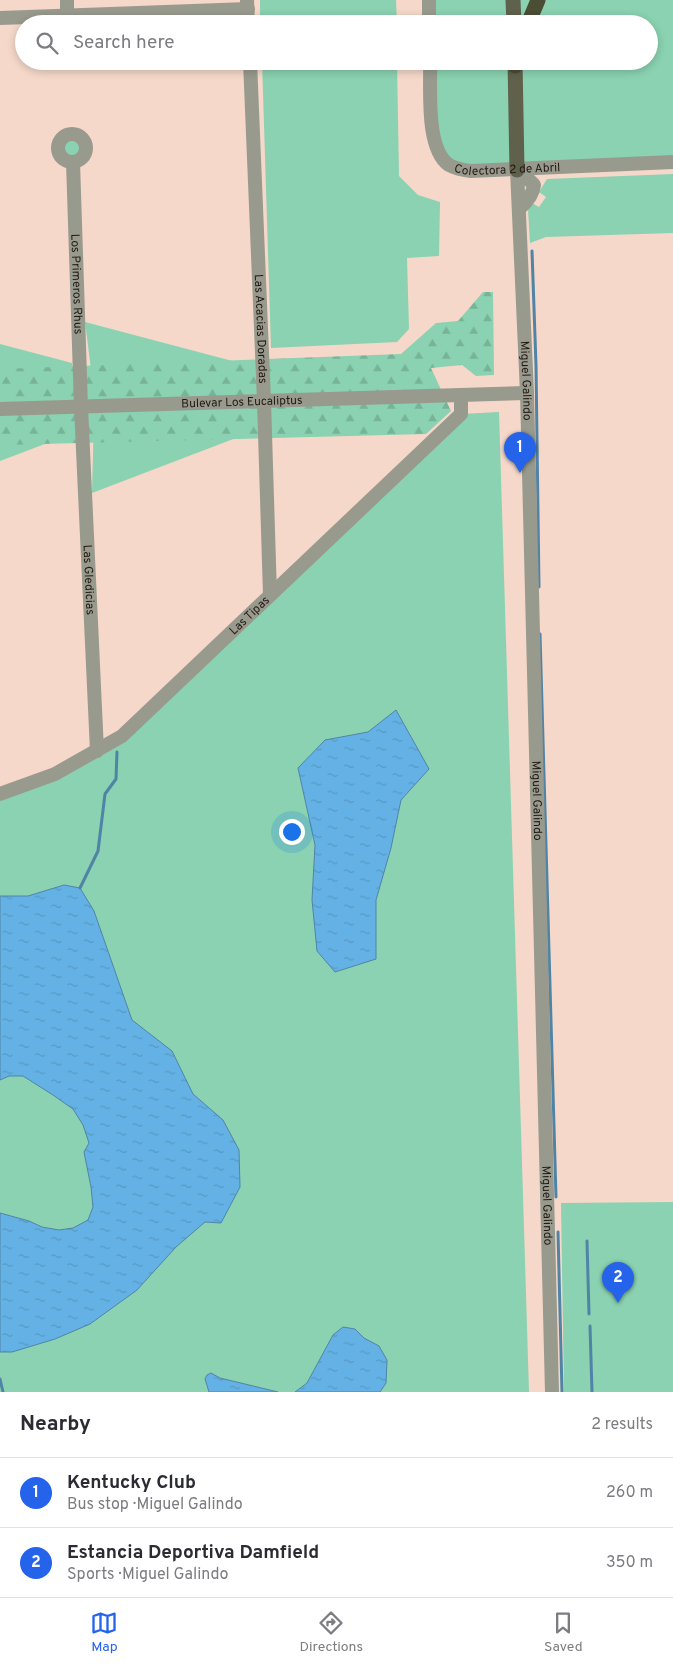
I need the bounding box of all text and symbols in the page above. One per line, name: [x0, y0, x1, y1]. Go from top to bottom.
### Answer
search box: [15, 15, 658, 70]
icon: search: [33, 29, 61, 57]
text: Search here: [73, 31, 175, 55]
street label: Colectora 2 de Abril: [452, 160, 561, 180]
street label: Los Primeros Rhus: [66, 233, 86, 334]
street label: Las Acacias Doradas: [250, 274, 270, 384]
street label: Miguel Galindo: [516, 341, 535, 421]
street label: Bulevar Los Eucaliptus: [181, 393, 303, 412]
pin: 1: [504, 432, 536, 473]
street label: Las Gledicias: [78, 544, 98, 615]
street label: Las Tipas: [226, 593, 274, 639]
street label: Miguel Galindo: [527, 761, 545, 841]
your location: [279, 819, 305, 845]
street label: Miguel Galindo: [537, 1165, 555, 1246]
pin: 2: [602, 1262, 634, 1303]
text: Nearby: [20, 1411, 91, 1438]
text: 2 results: [591, 1415, 653, 1435]
text: Kentucky Club: [67, 1471, 196, 1495]
text: 1: [33, 1483, 39, 1503]
text: 260 m: [606, 1483, 653, 1503]
text: Bus stop · Miguel Galindo: [67, 1495, 243, 1515]
text: Estancia Deportiva Damfield: [67, 1541, 319, 1565]
text: 2: [31, 1553, 41, 1573]
text: 350 m: [606, 1553, 653, 1573]
text: Sports · Miguel Galindo: [67, 1565, 228, 1585]
tab: Map: [90, 1609, 118, 1656]
tab: Directions: [299, 1609, 363, 1656]
tab: Saved: [544, 1609, 583, 1656]

